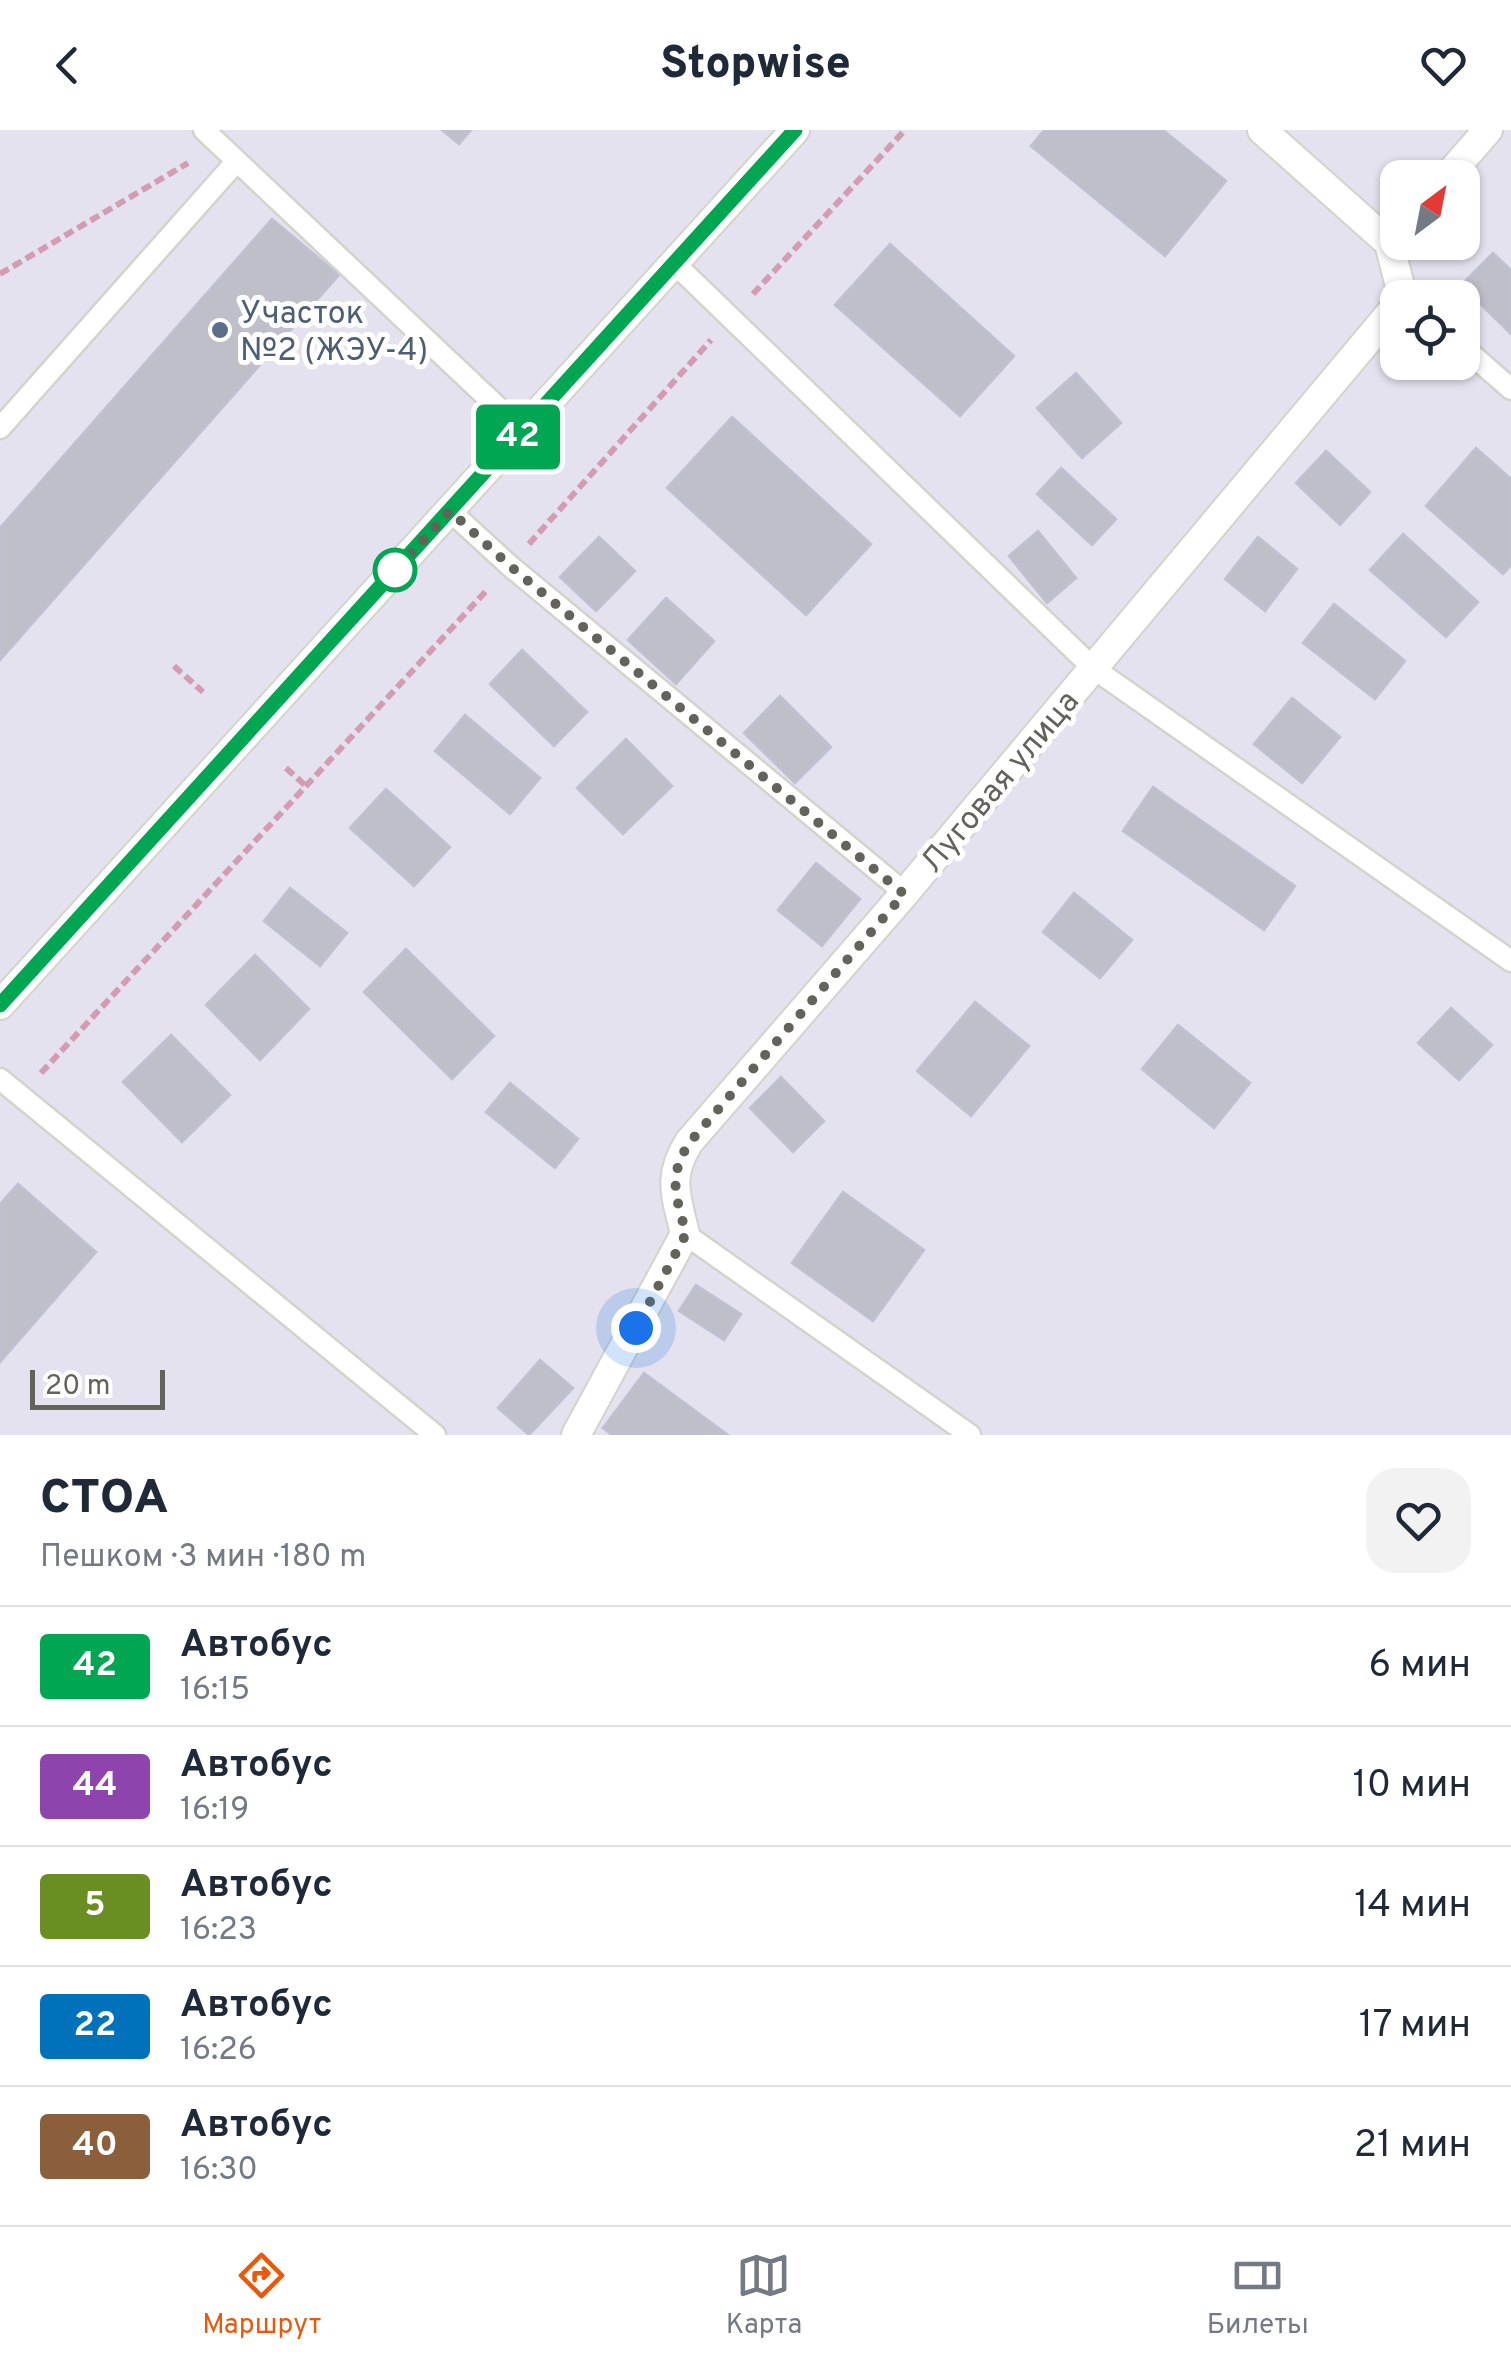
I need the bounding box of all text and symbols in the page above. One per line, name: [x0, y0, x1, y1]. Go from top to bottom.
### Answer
text: Stopwise: [660, 37, 851, 94]
icon: back: [40, 38, 95, 93]
icon: heart: [1416, 38, 1471, 93]
north arrow: [1380, 160, 1480, 260]
map controls: [1380, 160, 1480, 380]
button: locate: [1380, 280, 1480, 380]
place label: Участок №2 (ЖЭУ-4): [240, 295, 428, 372]
marker: Участок №2 (ЖЭУ-4): [209, 319, 231, 341]
line badge: 42: [473, 404, 563, 470]
text: 42: [496, 415, 540, 459]
unlabelled marker: [374, 549, 416, 591]
street label: Луговая улица: [913, 683, 1089, 882]
your location: [611, 1303, 661, 1353]
scale bar: [30, 1365, 165, 1410]
text: 20 m: [45, 1369, 110, 1405]
button: heart: [1366, 1468, 1471, 1573]
text: СТОА: [40, 1470, 169, 1530]
text: Пешком · 3 мин · 180 m: [40, 1538, 366, 1578]
text: Автобус: [180, 1622, 333, 1671]
text: 6 мин: [1368, 1642, 1471, 1691]
text: 42: [73, 1644, 117, 1688]
text: 16:15: [180, 1671, 250, 1711]
text: Автобус: [180, 1742, 333, 1791]
text: 10 мин: [1353, 1762, 1471, 1811]
text: 44: [73, 1764, 117, 1808]
text: 16:19: [180, 1791, 249, 1831]
text: Автобус: [180, 1862, 333, 1911]
text: 14 мин: [1354, 1882, 1471, 1931]
text: 5: [84, 1884, 106, 1928]
text: 16:23: [180, 1911, 257, 1951]
text: Автобус: [180, 1982, 333, 2031]
text: 17 мин: [1359, 2002, 1471, 2051]
text: 22: [74, 2004, 116, 2048]
text: 16:26: [180, 2031, 257, 2071]
text: Автобус: [180, 2102, 333, 2151]
text: 21 мин: [1354, 2122, 1471, 2171]
text: 40: [72, 2124, 118, 2168]
text: 16:30: [180, 2151, 258, 2191]
tab: Маршрут: [202, 2248, 321, 2344]
tab: Карта: [726, 2248, 802, 2344]
tab: Билеты: [1207, 2248, 1309, 2344]

